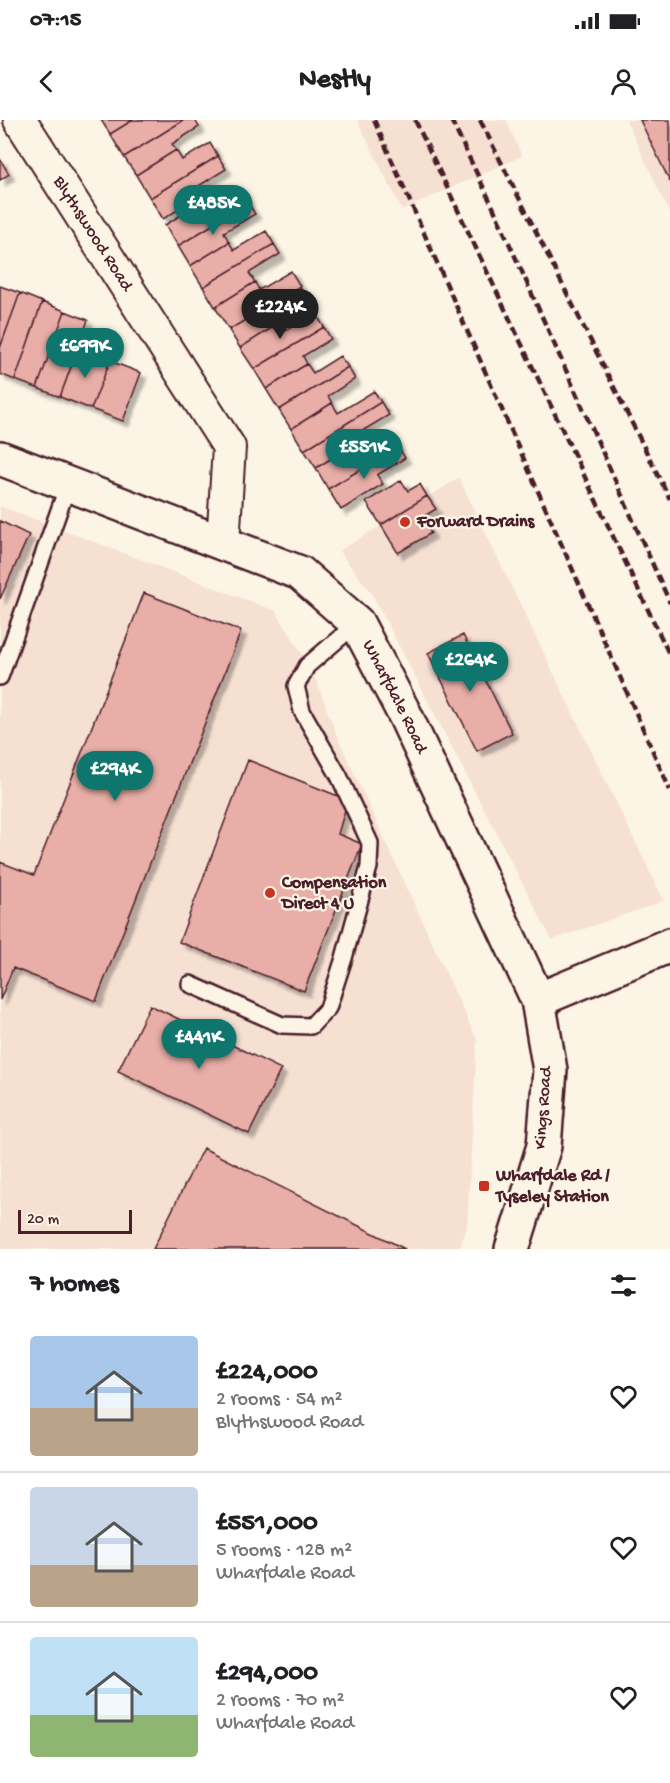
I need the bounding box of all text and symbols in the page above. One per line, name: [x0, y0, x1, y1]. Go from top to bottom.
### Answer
text: 07:15: [30, 8, 81, 34]
icon: back: [30, 65, 63, 98]
text: Nestly: [299, 65, 371, 97]
icon: person: [607, 65, 640, 98]
street label: Blythswood Road: [48, 171, 138, 296]
pin: £485K: [171, 185, 255, 236]
text: £485K: [188, 193, 238, 216]
pin: £224K: [238, 289, 322, 340]
text: £224K: [256, 297, 304, 320]
pin: £699K: [43, 328, 127, 379]
text: £699K: [60, 336, 110, 359]
pin: £551K: [322, 429, 406, 480]
text: £551K: [339, 437, 389, 460]
place label: Forward Drains: [416, 512, 536, 533]
marker: Forward Drains: [398, 515, 412, 529]
street label: Wharfdale Road: [357, 637, 433, 758]
pin: £264K: [428, 642, 512, 693]
text: £264K: [445, 650, 495, 673]
pin: £294K: [73, 751, 157, 802]
text: £294K: [90, 759, 140, 782]
place label: Compensation Direct 4 U: [280, 873, 387, 915]
marker: Compensation Direct 4 U: [263, 886, 277, 900]
pin: £441K: [157, 1019, 241, 1070]
text: £441K: [176, 1027, 222, 1050]
street label: Kings Road: [531, 1065, 557, 1150]
place label: Wharfdale Rd / Tyseley Station: [494, 1166, 610, 1208]
marker: Wharfdale Rd / Tyseley Station: [477, 1179, 491, 1193]
scale bar: [18, 1207, 132, 1234]
text: 20 m: [27, 1211, 59, 1230]
icon: filters: [607, 1269, 640, 1302]
text: 7 homes: [30, 1270, 119, 1301]
text: £224,000: [216, 1358, 318, 1389]
icon: home: [78, 1360, 150, 1432]
icon: heart: [607, 1380, 640, 1413]
text: 2 rooms · 54 m²: [216, 1389, 343, 1412]
text: Blythswood Road: [216, 1412, 363, 1435]
text: £551,000: [216, 1509, 318, 1540]
icon: home: [78, 1511, 150, 1583]
icon: heart: [607, 1531, 640, 1564]
text: 5 rooms · 128 m²: [216, 1540, 352, 1563]
text: Wharfdale Road: [216, 1563, 354, 1586]
text: £294,000: [216, 1659, 318, 1690]
icon: home: [78, 1661, 150, 1733]
icon: heart: [607, 1681, 640, 1714]
text: 2 rooms · 70 m²: [216, 1690, 344, 1713]
text: Wharfdale Road: [216, 1713, 354, 1736]

